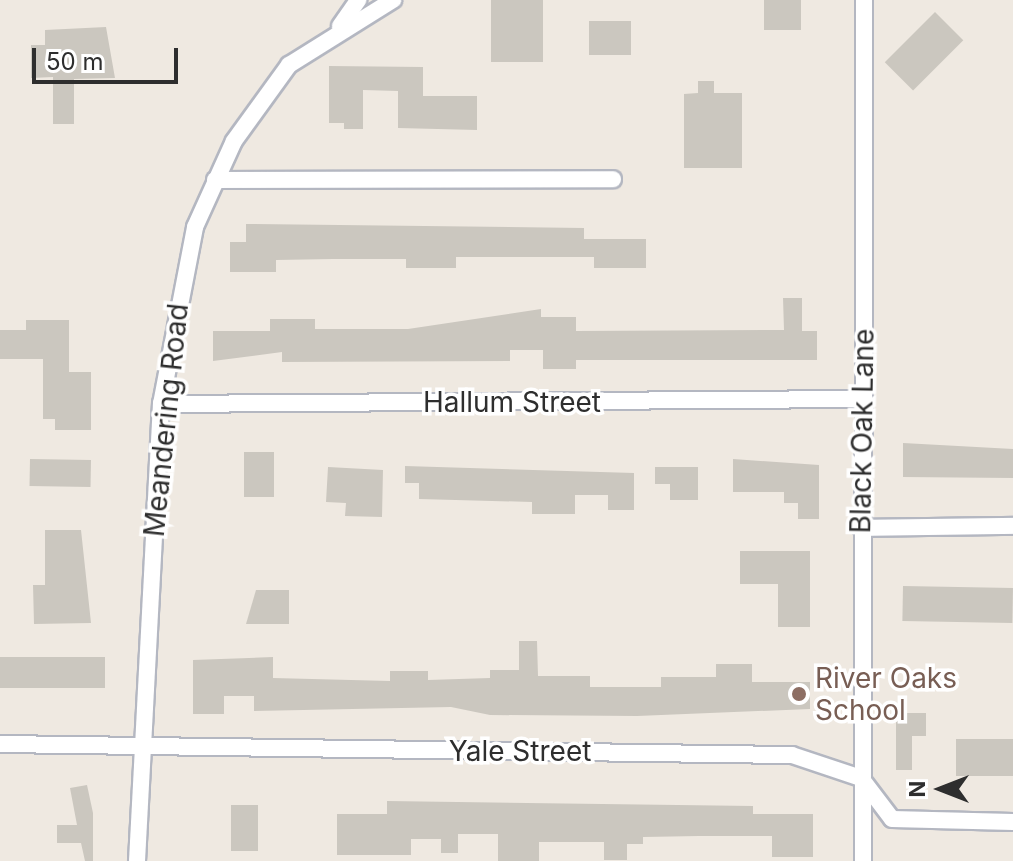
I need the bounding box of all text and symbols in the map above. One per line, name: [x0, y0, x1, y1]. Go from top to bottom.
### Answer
scale bar: [36, 32, 182, 82]
text: 50 m: [46, 47, 104, 76]
street label: Meandering Road: [137, 302, 195, 538]
street label: Black Oak Lane: [843, 328, 881, 534]
street label: Hallum Street: [423, 385, 601, 419]
place label: River Oaks School: [815, 661, 957, 727]
marker: River Oaks School: [790, 685, 808, 703]
street label: Yale Street: [449, 734, 591, 768]
north arrow: [901, 749, 981, 829]
text: N: [904, 781, 930, 797]

